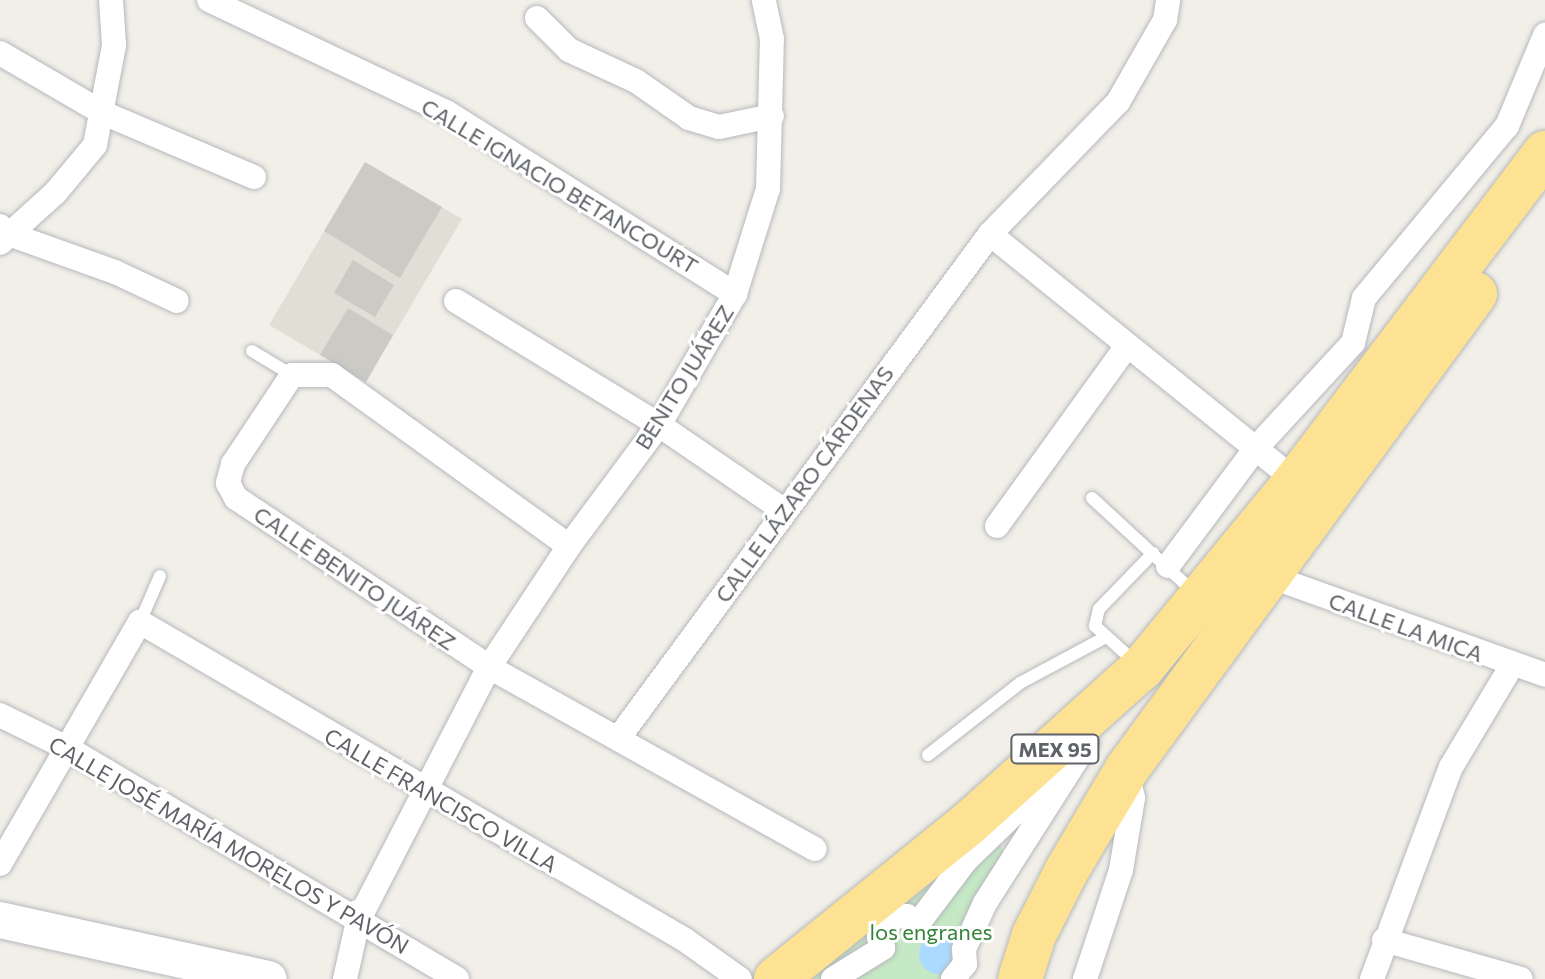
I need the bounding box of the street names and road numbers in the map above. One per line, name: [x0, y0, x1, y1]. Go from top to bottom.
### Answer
street label: CALLE IGNACIO BETANCOURT: [417, 93, 703, 279]
street label: BENITO JUÁREZ: [629, 300, 739, 454]
street label: CALLE LÁZARO CÁRDENAS: [709, 361, 899, 607]
street label: CALLE BENITO JUÁREZ: [249, 501, 461, 655]
street label: CALLE LA MICA: [1325, 587, 1487, 667]
street label: CALLE FRANCISCO VILLA: [320, 722, 562, 878]
street label: CALLE JOSÉ MARÍA MORELOS Y PAVÓN: [44, 731, 414, 959]
road number: MEX 95: [1009, 733, 1101, 765]

